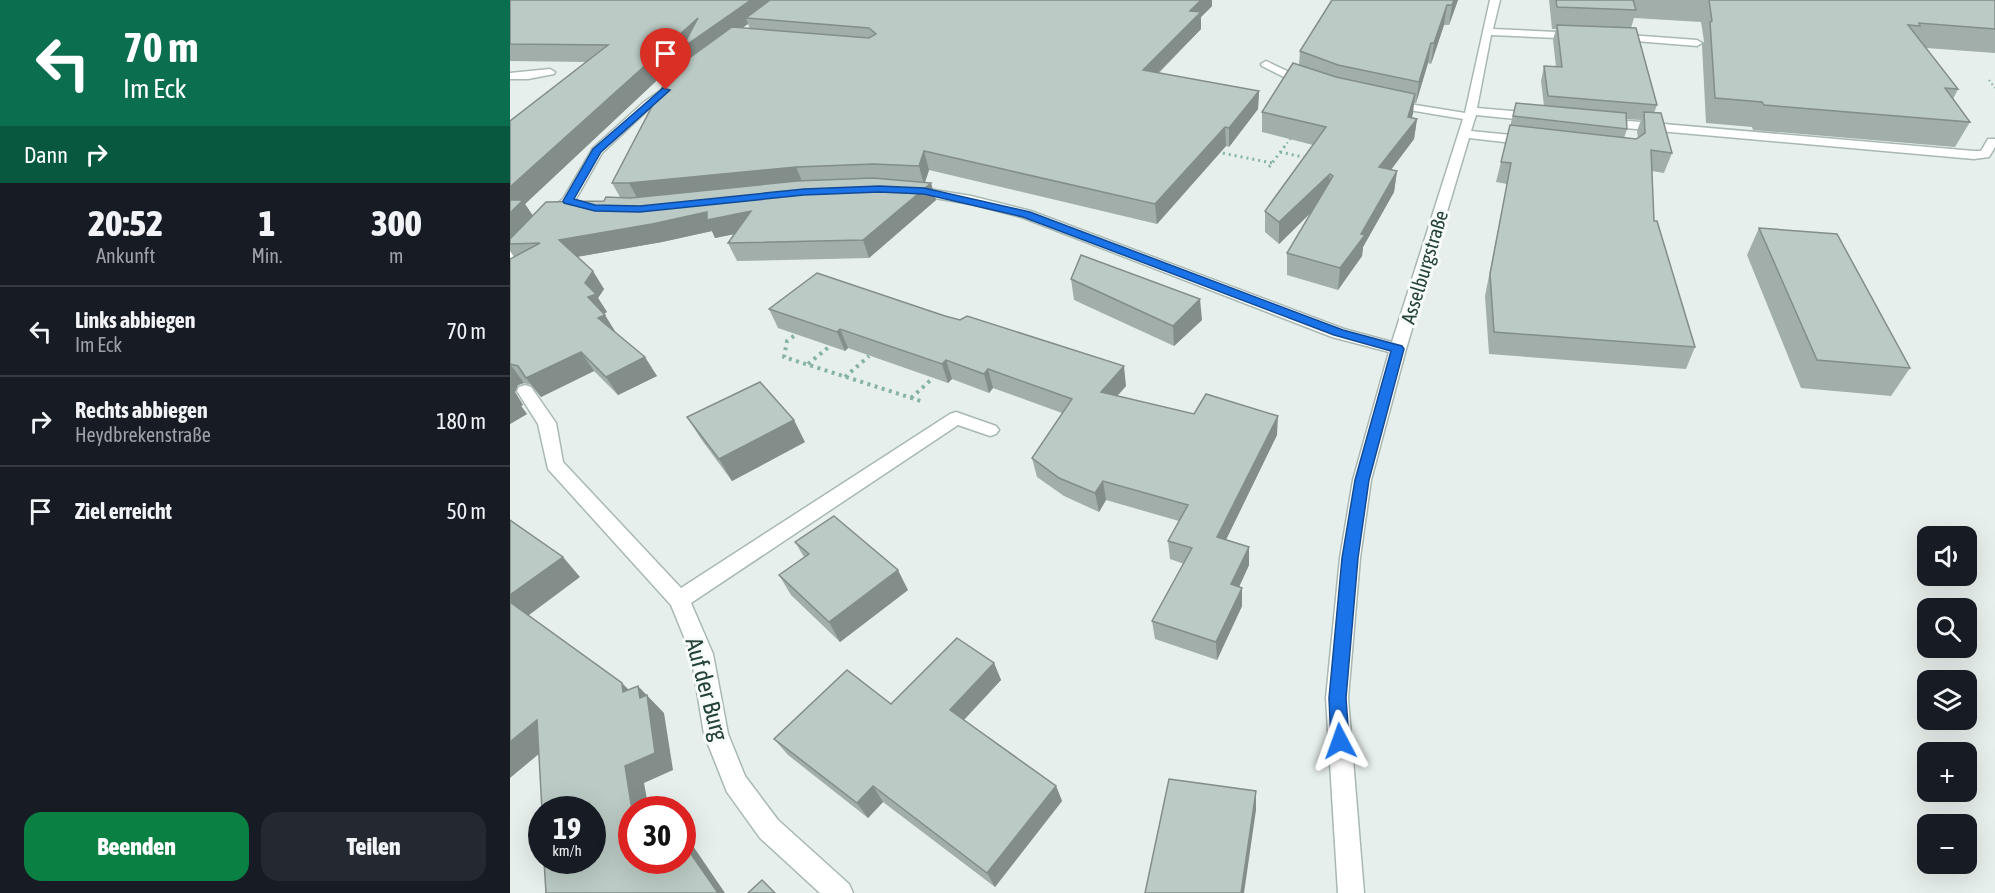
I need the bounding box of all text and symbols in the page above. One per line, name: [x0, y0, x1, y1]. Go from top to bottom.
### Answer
text: 70 m: [123, 23, 198, 71]
icon: left: [24, 24, 102, 102]
pin: [640, 28, 691, 90]
icon: arrive: [649, 37, 682, 70]
text: Im Eck: [123, 73, 186, 104]
icon: right: [80, 138, 113, 171]
text: Dann: [24, 142, 68, 168]
text: 20:52: [88, 202, 163, 244]
text: 1: [259, 202, 275, 244]
text: 300: [371, 202, 422, 244]
street label: Asselburgstraße: [1396, 207, 1452, 327]
text: Ankunft: [96, 244, 155, 267]
text: Min.: [251, 244, 283, 267]
text: m: [389, 244, 404, 267]
text: Links abbiegen: [75, 307, 196, 333]
icon: left: [24, 315, 57, 348]
text: 70 m: [446, 318, 486, 344]
text: Im Eck: [75, 333, 122, 356]
text: Rechts abbiegen: [75, 397, 208, 423]
icon: right: [24, 405, 57, 438]
text: 180 m: [436, 408, 486, 434]
text: Heydbrekenstraße: [75, 423, 211, 446]
icon: arrive: [24, 495, 57, 528]
text: Ziel erreicht: [75, 498, 172, 524]
text: 50 m: [446, 498, 486, 524]
map controls: [1917, 526, 1977, 874]
button: sound: [1917, 526, 1977, 586]
button: search: [1917, 598, 1977, 658]
street label: Auf der Burg: [680, 635, 734, 744]
button: layers: [1917, 670, 1977, 730]
position arrow: [1308, 709, 1372, 773]
button: +: [1917, 742, 1977, 802]
speed limit sign: 30: [618, 796, 696, 874]
text: 19: [553, 811, 581, 845]
button: Beenden: [24, 812, 249, 881]
button: Teilen: [261, 812, 486, 881]
button: −: [1917, 814, 1977, 874]
text: km/h: [552, 842, 582, 859]

